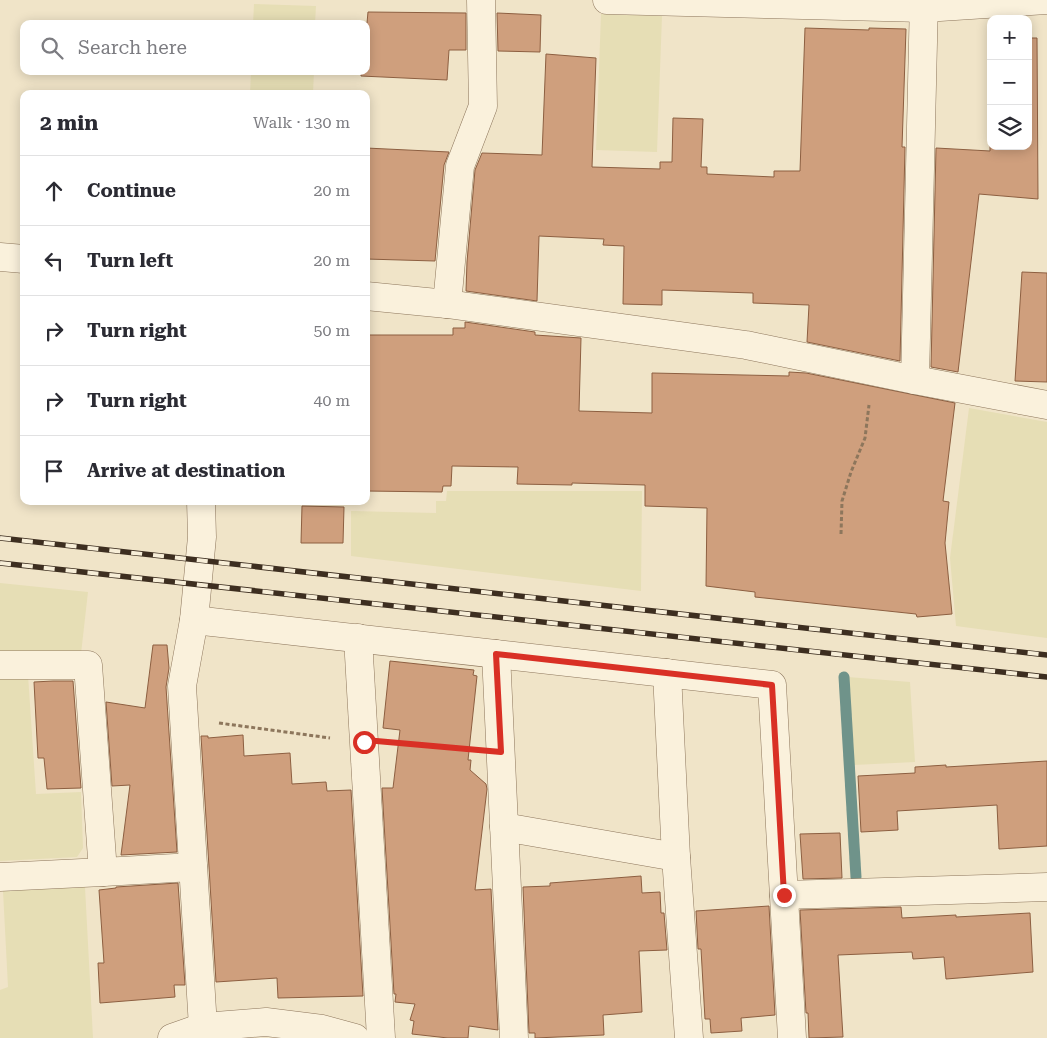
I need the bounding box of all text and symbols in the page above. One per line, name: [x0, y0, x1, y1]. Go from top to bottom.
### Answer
map controls: [987, 15, 1032, 150]
button: +: [987, 15, 1032, 60]
search box: [20, 20, 370, 75]
icon: search: [38, 34, 66, 62]
text: Search here: [78, 36, 187, 59]
button: −: [987, 60, 1032, 105]
button: layers: [987, 105, 1032, 150]
text: 2 min: [40, 111, 98, 135]
text: Walk · 130 m: [253, 113, 350, 132]
icon: ahead: [40, 177, 68, 205]
text: Continue: [87, 179, 176, 202]
text: 20 m: [313, 181, 350, 200]
icon: left: [40, 247, 68, 275]
text: Turn left: [87, 249, 173, 272]
text: 20 m: [313, 251, 350, 270]
icon: right: [40, 317, 68, 345]
text: Turn right: [87, 319, 187, 342]
text: 50 m: [313, 321, 350, 340]
icon: right: [40, 387, 68, 415]
text: Turn right: [87, 389, 187, 412]
text: 40 m: [313, 391, 350, 410]
icon: arrive: [40, 457, 68, 485]
text: Arrive at destination: [87, 459, 285, 482]
route start: [353, 731, 376, 754]
route end: [773, 884, 796, 907]

